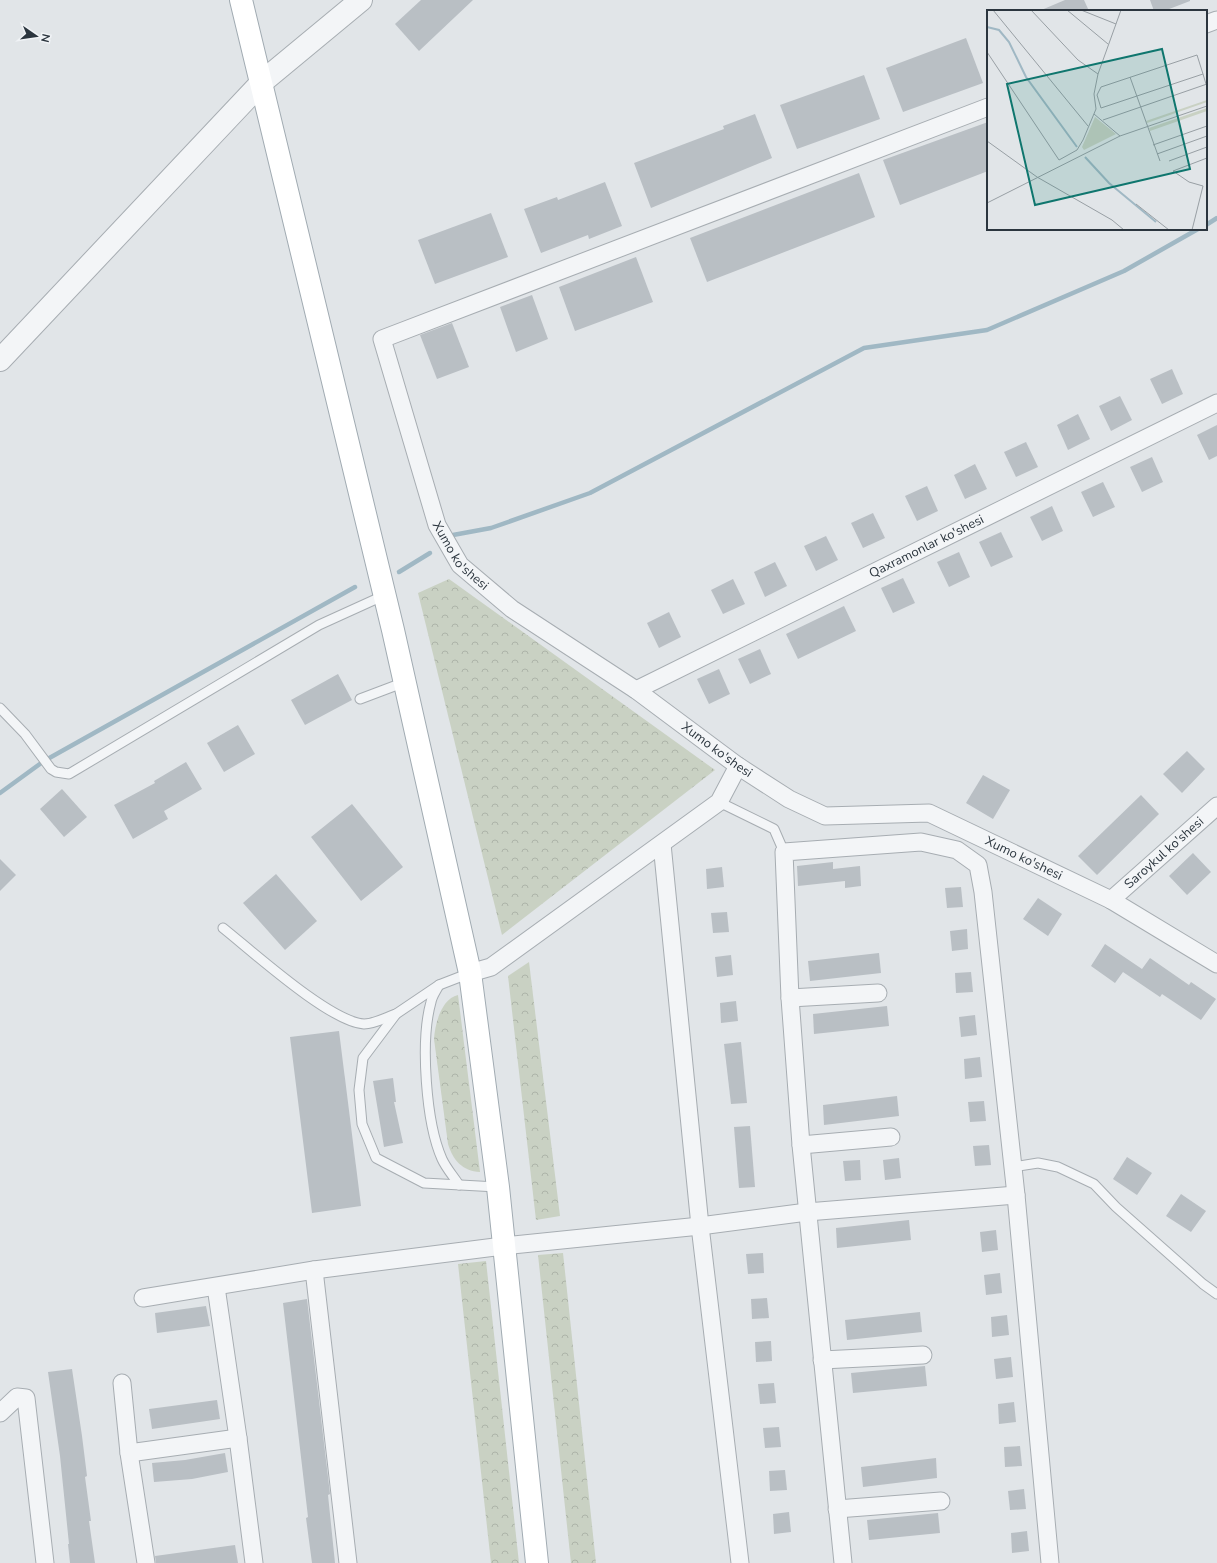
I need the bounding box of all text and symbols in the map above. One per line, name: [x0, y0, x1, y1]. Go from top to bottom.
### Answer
inset map: [987, 10, 1207, 230]
north arrow: [16, 16, 56, 56]
text: N: [37, 32, 53, 44]
street label: Qaxramonlar ko'shesi: [866, 511, 987, 582]
street label: Xumo ko'shesi: [428, 518, 492, 594]
street label: Xumo ko'shesi: [678, 718, 756, 782]
street label: Saroykul ko'shesi: [1121, 813, 1208, 893]
street label: Xumo ko'shesi: [982, 832, 1065, 884]

